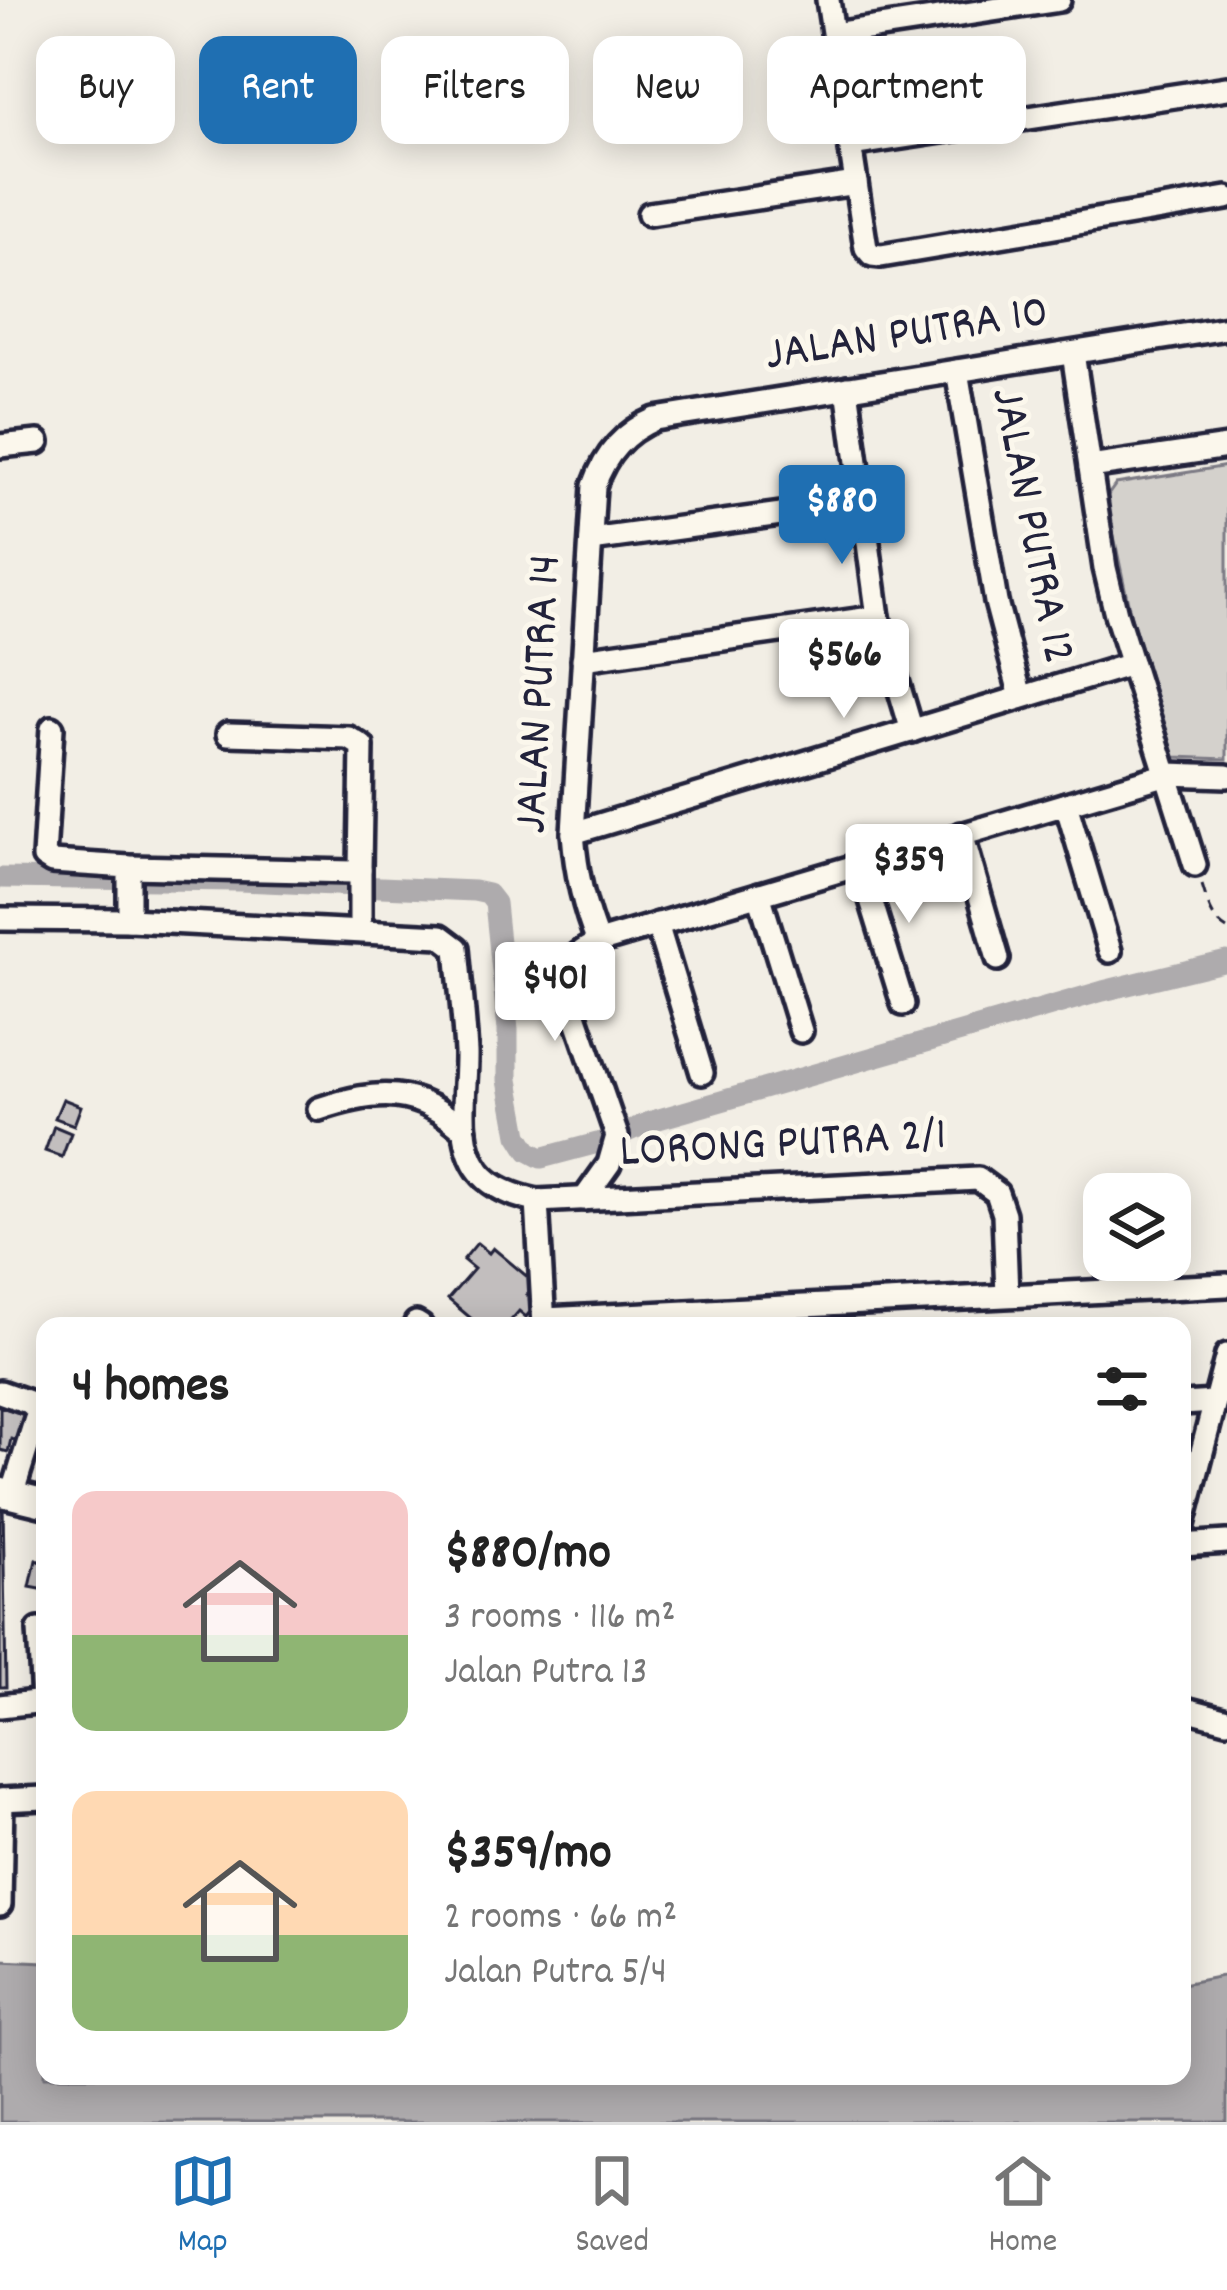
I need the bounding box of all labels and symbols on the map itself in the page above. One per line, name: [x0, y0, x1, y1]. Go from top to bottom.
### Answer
street label: JALAN PUTRA 10: [761, 280, 1053, 392]
street label: JALAN PUTRA 12: [969, 382, 1091, 670]
pin: $880: [771, 465, 913, 567]
street label: JALAN PUTRA 14: [499, 553, 583, 835]
pin: $566: [773, 619, 915, 721]
pin: $359: [838, 824, 980, 926]
pin: $401: [484, 942, 626, 1044]
street label: LORONG PUTRA 2/1: [618, 1103, 948, 1189]

